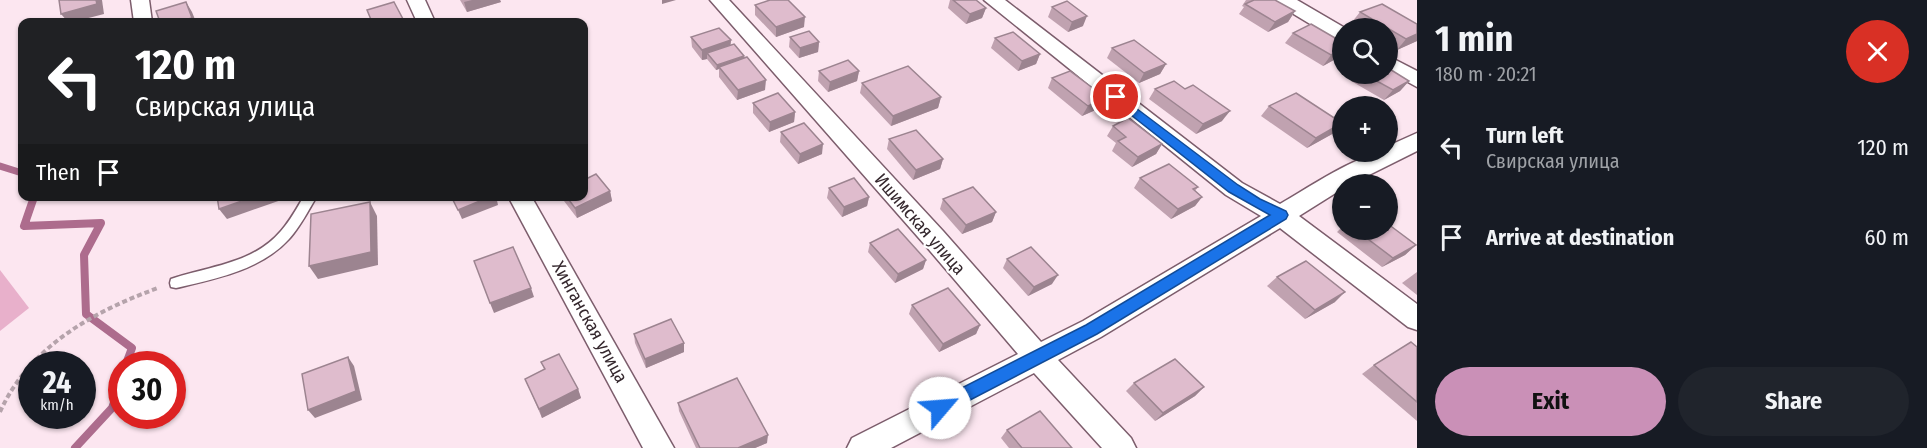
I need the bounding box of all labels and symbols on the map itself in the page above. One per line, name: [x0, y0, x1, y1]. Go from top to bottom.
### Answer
pin: [1090, 71, 1141, 122]
street label: Ишимская улица: [870, 169, 970, 279]
street label: Хинганская улица: [547, 257, 633, 387]
speed limit sign: 30: [108, 351, 186, 429]
position arrow: [908, 376, 972, 440]

